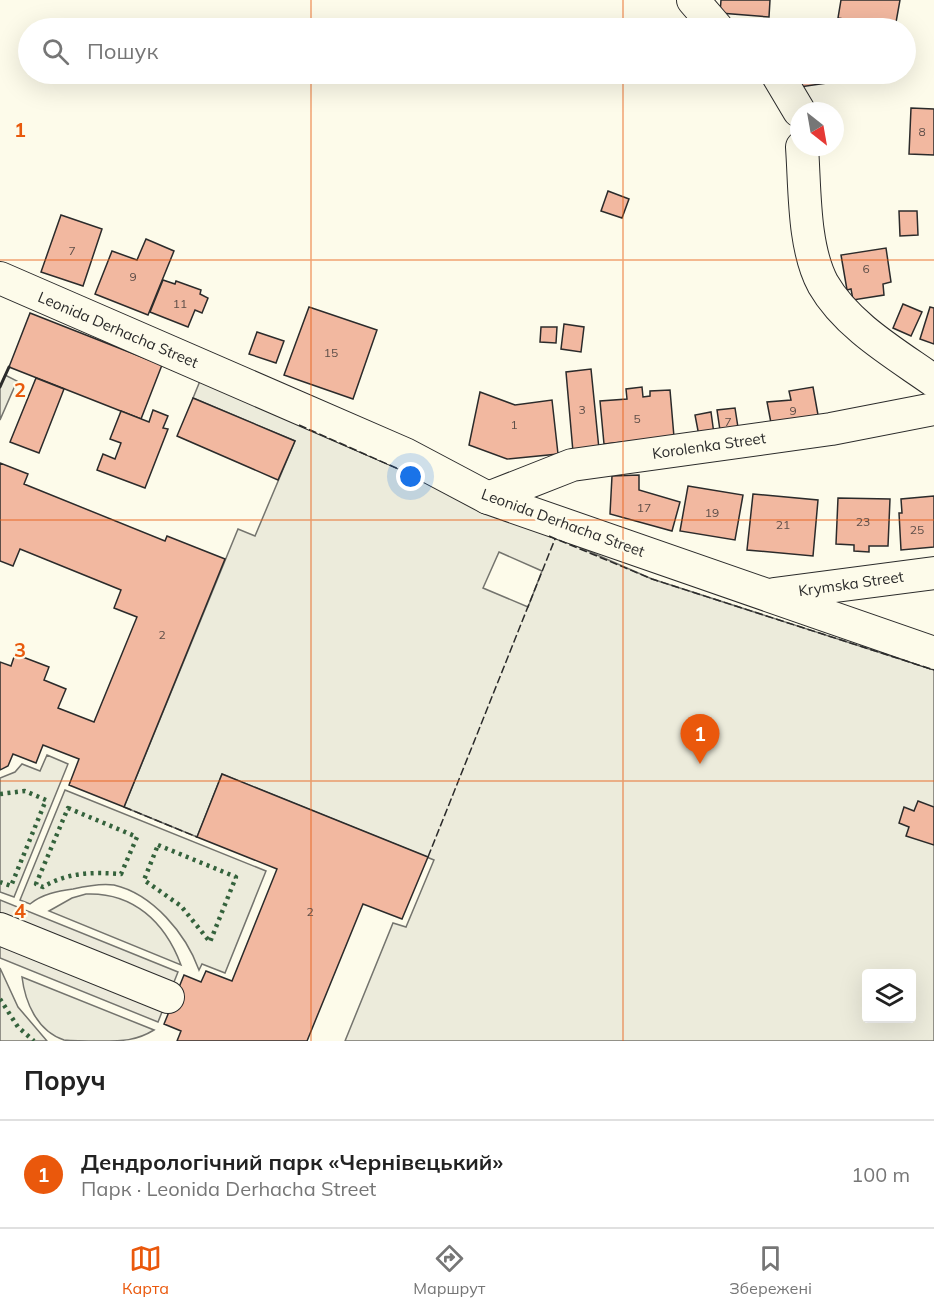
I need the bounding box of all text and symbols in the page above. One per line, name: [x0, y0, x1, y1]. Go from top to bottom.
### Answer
search box: [18, 18, 916, 84]
icon: search: [39, 35, 72, 68]
text: Пошук: [87, 37, 158, 65]
north arrow: [790, 102, 844, 156]
text: 1: [14, 117, 26, 142]
house number: 8: [918, 124, 926, 139]
house number: 7: [68, 243, 76, 258]
house number: 6: [862, 261, 870, 276]
house number: 9: [129, 269, 137, 284]
street label: Leonida Derhacha Street: [35, 287, 201, 372]
house number: 11: [173, 296, 187, 311]
house number: 15: [324, 345, 338, 360]
text: 2: [14, 377, 26, 402]
house number: 3: [578, 402, 586, 417]
house number: 9: [789, 403, 797, 418]
house number: 5: [633, 411, 641, 426]
house number: 7: [724, 414, 732, 429]
house number: 1: [510, 417, 518, 432]
street label: Korolenka Street: [651, 428, 767, 463]
your location: [396, 462, 425, 491]
street label: Leonida Derhacha Street: [479, 484, 647, 561]
house number: 17: [637, 500, 651, 515]
house number: 19: [705, 505, 719, 520]
house number: 23: [856, 514, 870, 529]
house number: 21: [776, 517, 790, 532]
house number: 25: [910, 522, 924, 537]
street label: Krymska Street: [797, 567, 905, 600]
house number: 2: [158, 627, 166, 642]
text: 3: [14, 637, 26, 662]
pin: 1: [680, 714, 720, 764]
text: 4: [14, 898, 26, 923]
house number: 2: [306, 904, 314, 919]
map controls: [862, 969, 916, 1023]
button: layers: [862, 969, 916, 1023]
text: Поруч: [24, 1064, 106, 1097]
text: Дендрологічний парк «Чернівецький»: [81, 1148, 503, 1176]
text: 1: [38, 1162, 50, 1187]
text: 100 m: [851, 1162, 910, 1187]
text: Парк · Leonida Derhacha Street: [81, 1176, 376, 1201]
tab: Карта: [122, 1242, 169, 1298]
tab: Маршрут: [413, 1242, 485, 1298]
tab: Збережені: [729, 1242, 812, 1298]

